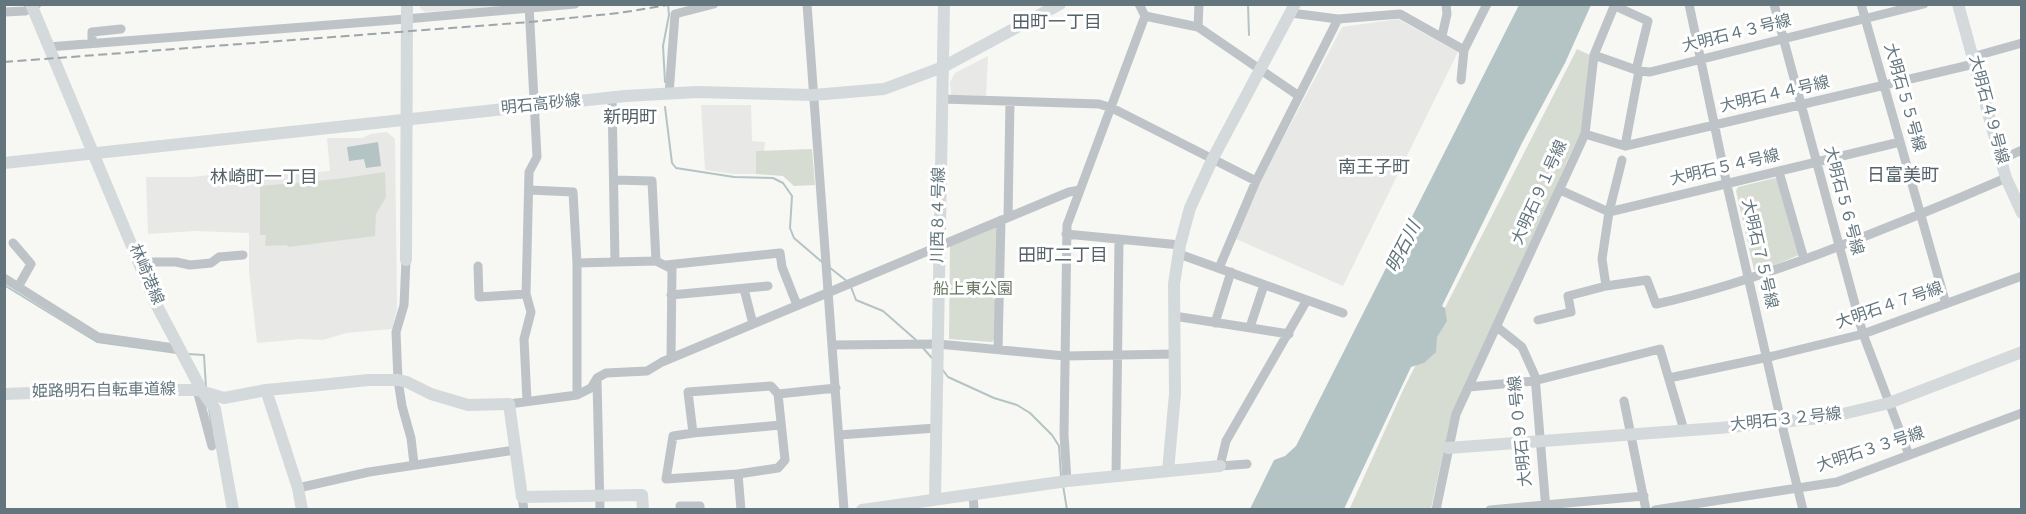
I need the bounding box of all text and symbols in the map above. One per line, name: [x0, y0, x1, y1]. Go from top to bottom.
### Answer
street label: 大明石４３号線: [1680, 12, 1794, 58]
district label: 田町一丁目: [1012, 13, 1102, 35]
street label: 大明石５５号線: [1878, 42, 1928, 154]
street label: 大明石４９号線: [1963, 53, 2011, 167]
street label: 大明石４４号線: [1718, 74, 1832, 118]
street label: 明石高砂線: [500, 92, 582, 120]
district label: 新明町: [603, 108, 657, 130]
street label: 大明石９１号線: [1509, 138, 1573, 248]
street label: 大明石５６号線: [1818, 144, 1866, 258]
street label: 大明石５４号線: [1668, 147, 1782, 191]
district label: 南王子町: [1338, 158, 1410, 180]
district label: 日富美町: [1867, 166, 1939, 188]
street label: 川西８４号線: [930, 167, 950, 263]
district label: 林崎町一丁目: [210, 168, 318, 190]
street label: 大明石７５号線: [1736, 197, 1780, 311]
water label: 明石川: [1383, 219, 1427, 277]
street label: 林崎港線: [124, 242, 166, 308]
district label: 田町二丁目: [1018, 246, 1108, 268]
street label: 大明石４７号線: [1834, 280, 1946, 334]
park label: 船上東公園: [933, 281, 1013, 301]
street label: 大明石９０号線: [1507, 374, 1537, 488]
street label: 姫路明石自転車道線: [32, 381, 176, 403]
street label: 大明石３２号線: [1729, 406, 1843, 436]
street label: 大明石３３号線: [1815, 425, 1927, 477]

